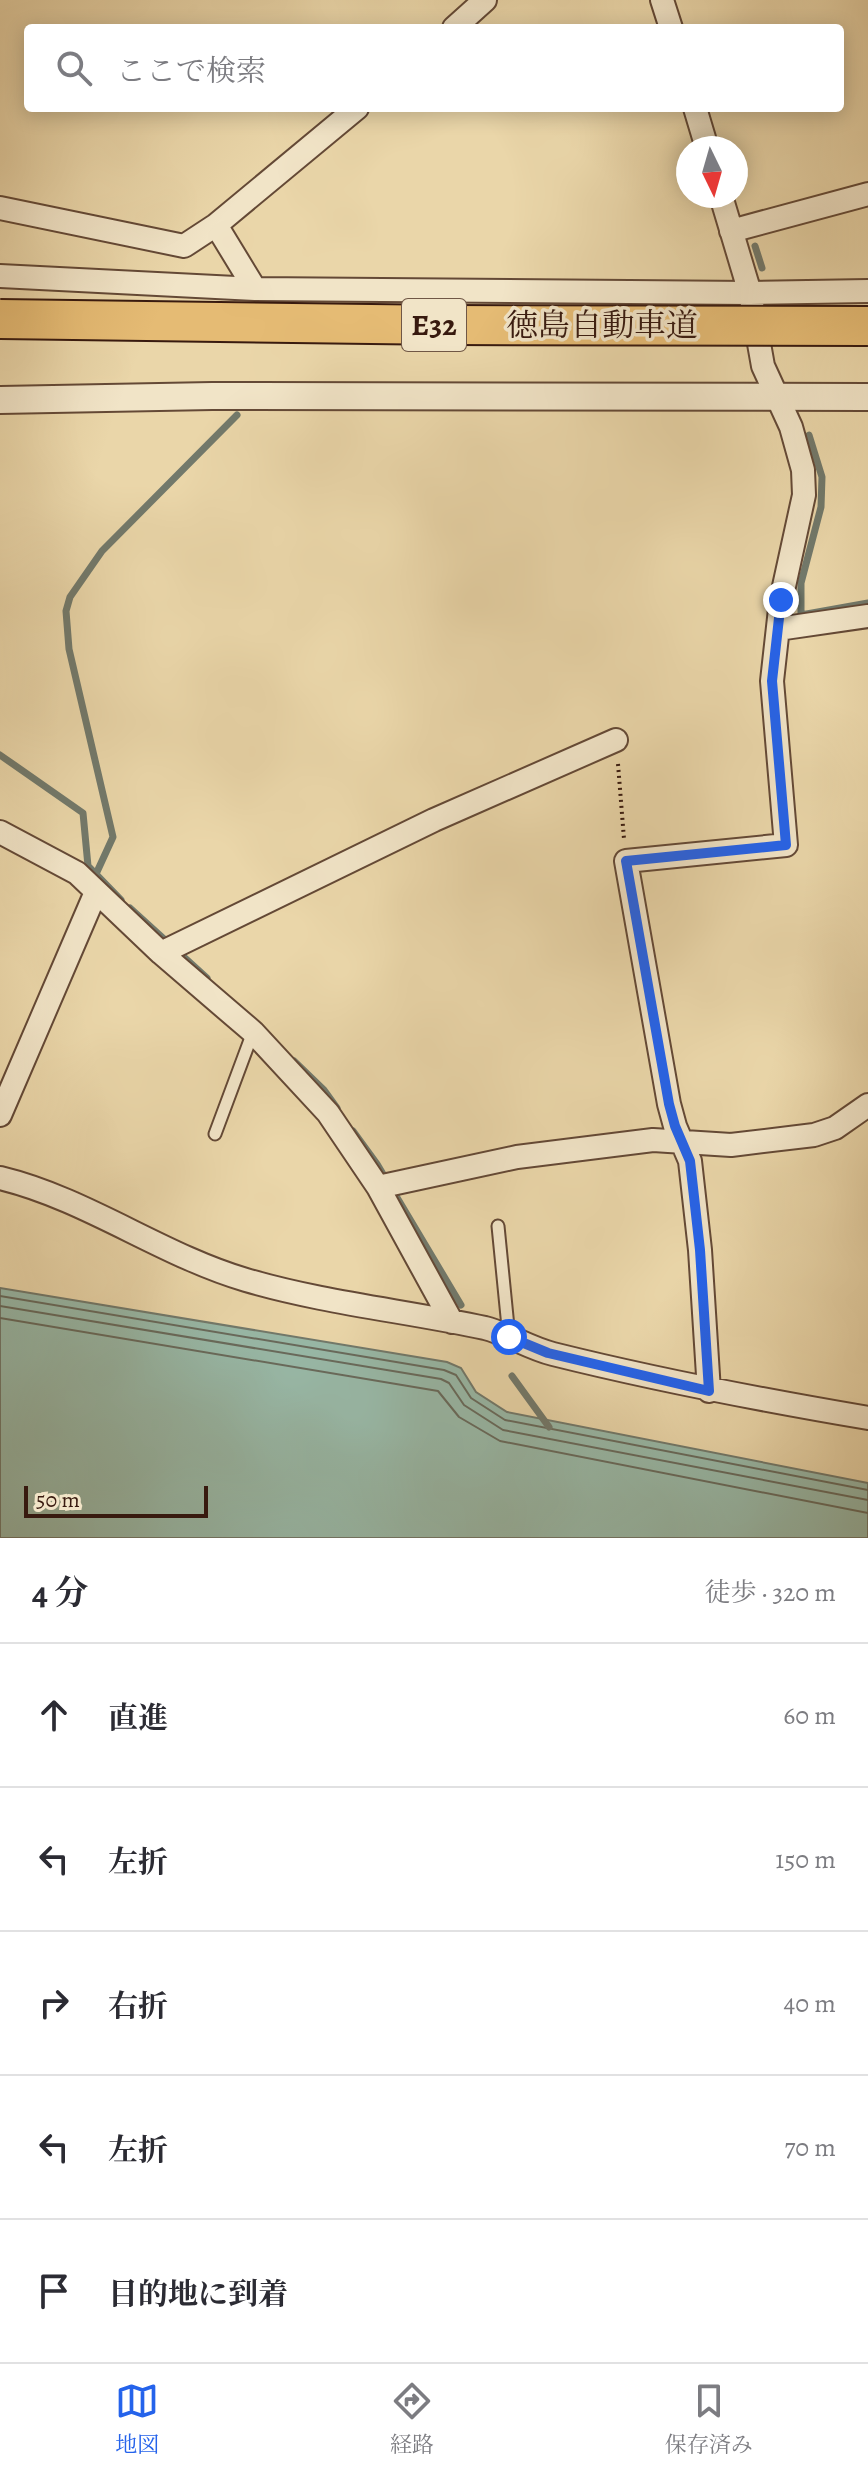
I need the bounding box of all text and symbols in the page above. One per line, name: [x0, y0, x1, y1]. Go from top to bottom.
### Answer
search box: [24, 24, 844, 112]
icon: search: [52, 46, 96, 90]
text: ここで検索: [116, 51, 266, 91]
north arrow: [676, 136, 748, 208]
road number: E32: [402, 299, 466, 351]
street label: 徳島自動車道: [506, 303, 698, 347]
route end: [763, 582, 799, 618]
route start: [491, 1319, 527, 1355]
scale bar: [24, 1482, 208, 1518]
text: 50 m: [36, 1485, 80, 1515]
text: 4 分: [32, 1569, 88, 1616]
text: 徒歩 · 320 m: [705, 1575, 836, 1610]
icon: ahead: [32, 1693, 76, 1737]
text: 直進: [108, 1698, 168, 1738]
text: 60 m: [783, 1698, 836, 1733]
icon: left: [32, 1837, 76, 1881]
text: 左折: [108, 1842, 168, 1882]
text: 150 m: [775, 1842, 836, 1877]
icon: right: [32, 1981, 76, 2025]
text: 右折: [108, 1986, 168, 2026]
text: 40 m: [784, 1986, 836, 2021]
icon: left: [32, 2125, 76, 2169]
text: 左折: [108, 2130, 168, 2170]
text: 70 m: [784, 2130, 836, 2165]
icon: arrive: [32, 2269, 76, 2313]
text: 目的地に到着: [108, 2274, 288, 2314]
tab: 地図: [115, 2379, 159, 2460]
tab: 経路: [390, 2379, 434, 2460]
tab: 保存済み: [665, 2379, 753, 2460]

